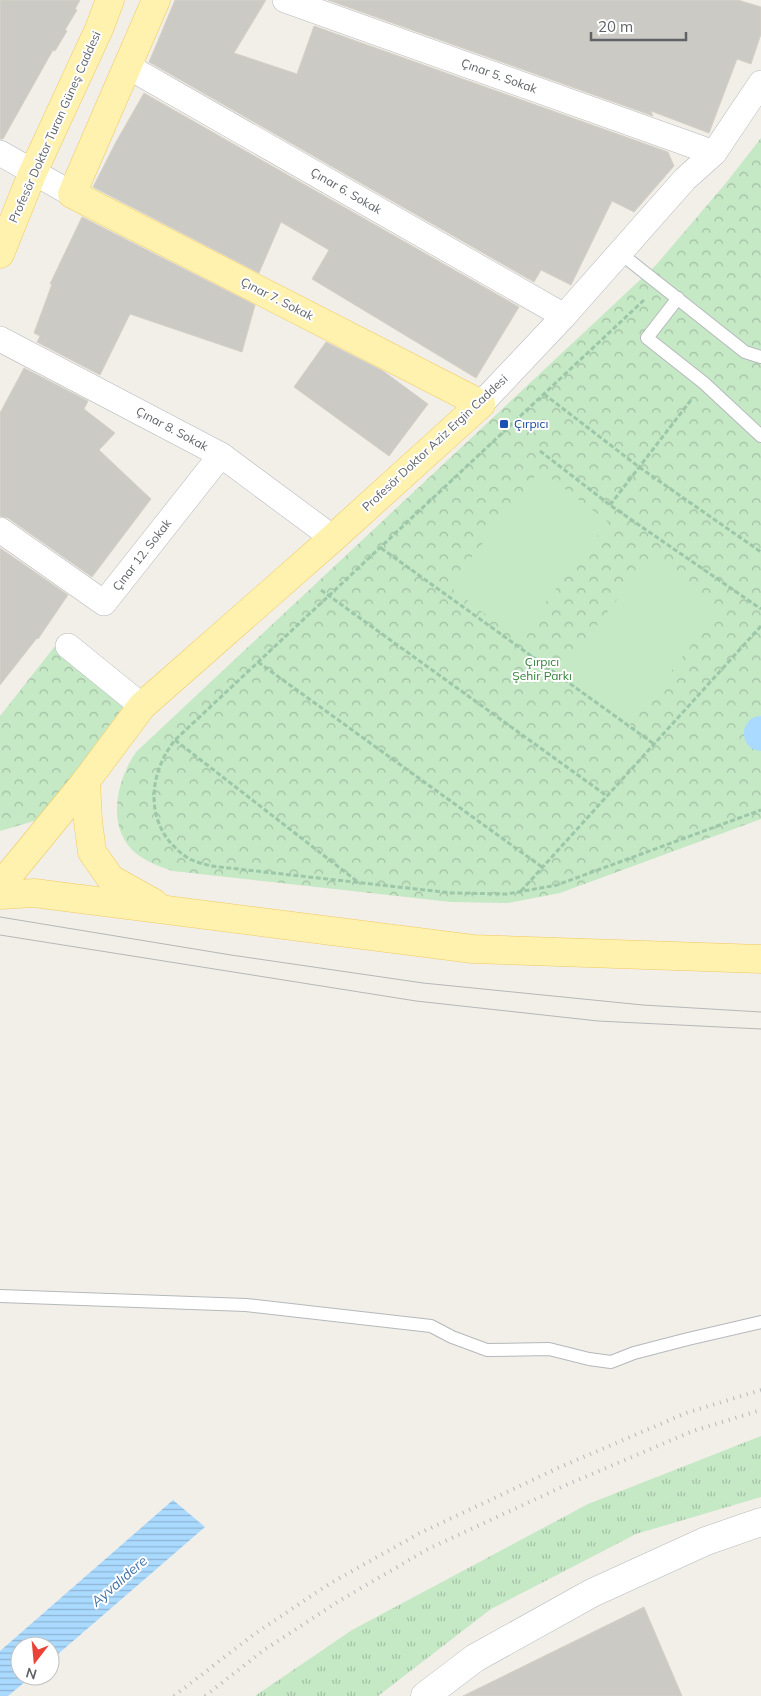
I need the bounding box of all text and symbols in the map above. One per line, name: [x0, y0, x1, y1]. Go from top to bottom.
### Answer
scale bar: [591, 10, 686, 42]
text: 20 m: [598, 17, 633, 36]
street label: Profesör Doktor Turan Güneş Caddesi: [5, 29, 104, 225]
street label: Çınar 5. Sokak: [459, 55, 540, 96]
street label: Çınar 6. Sokak: [308, 164, 385, 217]
street label: Çınar 7. Sokak: [238, 274, 317, 324]
street label: Profesör Doktor Aziz Ergin Caddesi: [359, 371, 511, 514]
street label: Çınar 8. Sokak: [134, 403, 212, 454]
place label: Çırpıcı: [514, 416, 548, 431]
marker: Çırpıcı: [498, 418, 510, 430]
street label: Çınar 12. Sokak: [109, 515, 175, 594]
park label: Çırpıcı Şehir Parkı: [512, 654, 572, 683]
water label: Ayvalıdere: [86, 1551, 151, 1611]
north arrow: [10, 1636, 60, 1686]
text: N: [24, 1663, 39, 1684]

